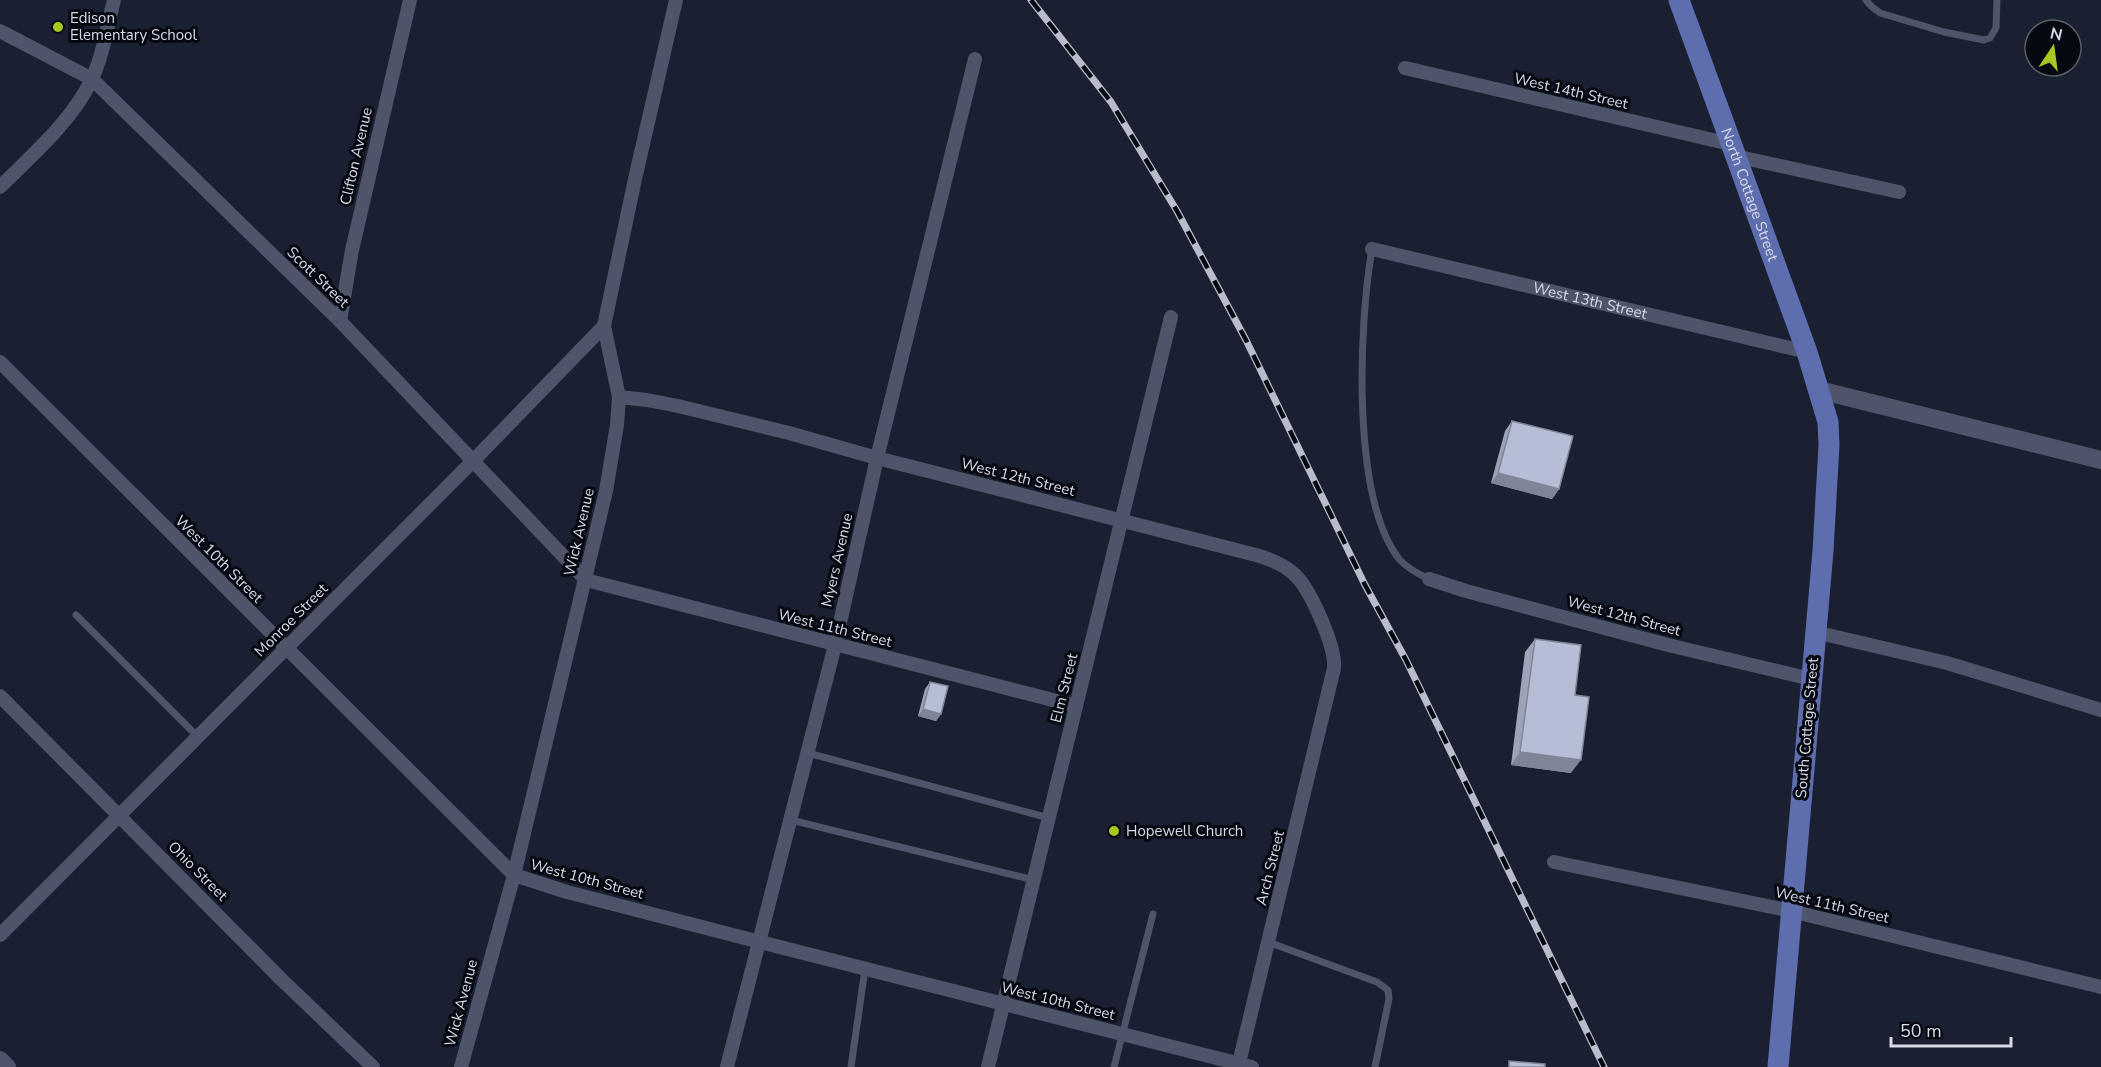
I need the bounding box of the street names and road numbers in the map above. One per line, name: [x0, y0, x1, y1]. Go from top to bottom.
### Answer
street label: West 14th Street: [1512, 68, 1631, 114]
street label: Clifton Avenue: [335, 105, 377, 207]
street label: North Cottage Street: [1716, 125, 1783, 265]
street label: Scott Street: [283, 242, 354, 312]
street label: West 13th Street: [1531, 277, 1650, 324]
street label: West 12th Street: [959, 453, 1078, 501]
street label: Wick Avenue: [559, 486, 599, 578]
street label: West 10th Street: [171, 511, 268, 608]
street label: Myers Avenue: [816, 511, 858, 609]
street label: Monroe Street: [250, 578, 333, 661]
street label: West 12th Street: [1565, 591, 1684, 641]
street label: West 11th Street: [776, 604, 895, 652]
street label: Elm Street: [1046, 651, 1082, 725]
street label: South Cottage Street: [1791, 656, 1823, 799]
street label: Arch Street: [1251, 828, 1289, 908]
street label: Ohio Street: [164, 837, 233, 906]
street label: West 10th Street: [528, 854, 647, 904]
street label: West 11th Street: [1773, 882, 1892, 928]
street label: Wick Avenue: [440, 957, 482, 1049]
street label: West 10th Street: [999, 977, 1118, 1025]

